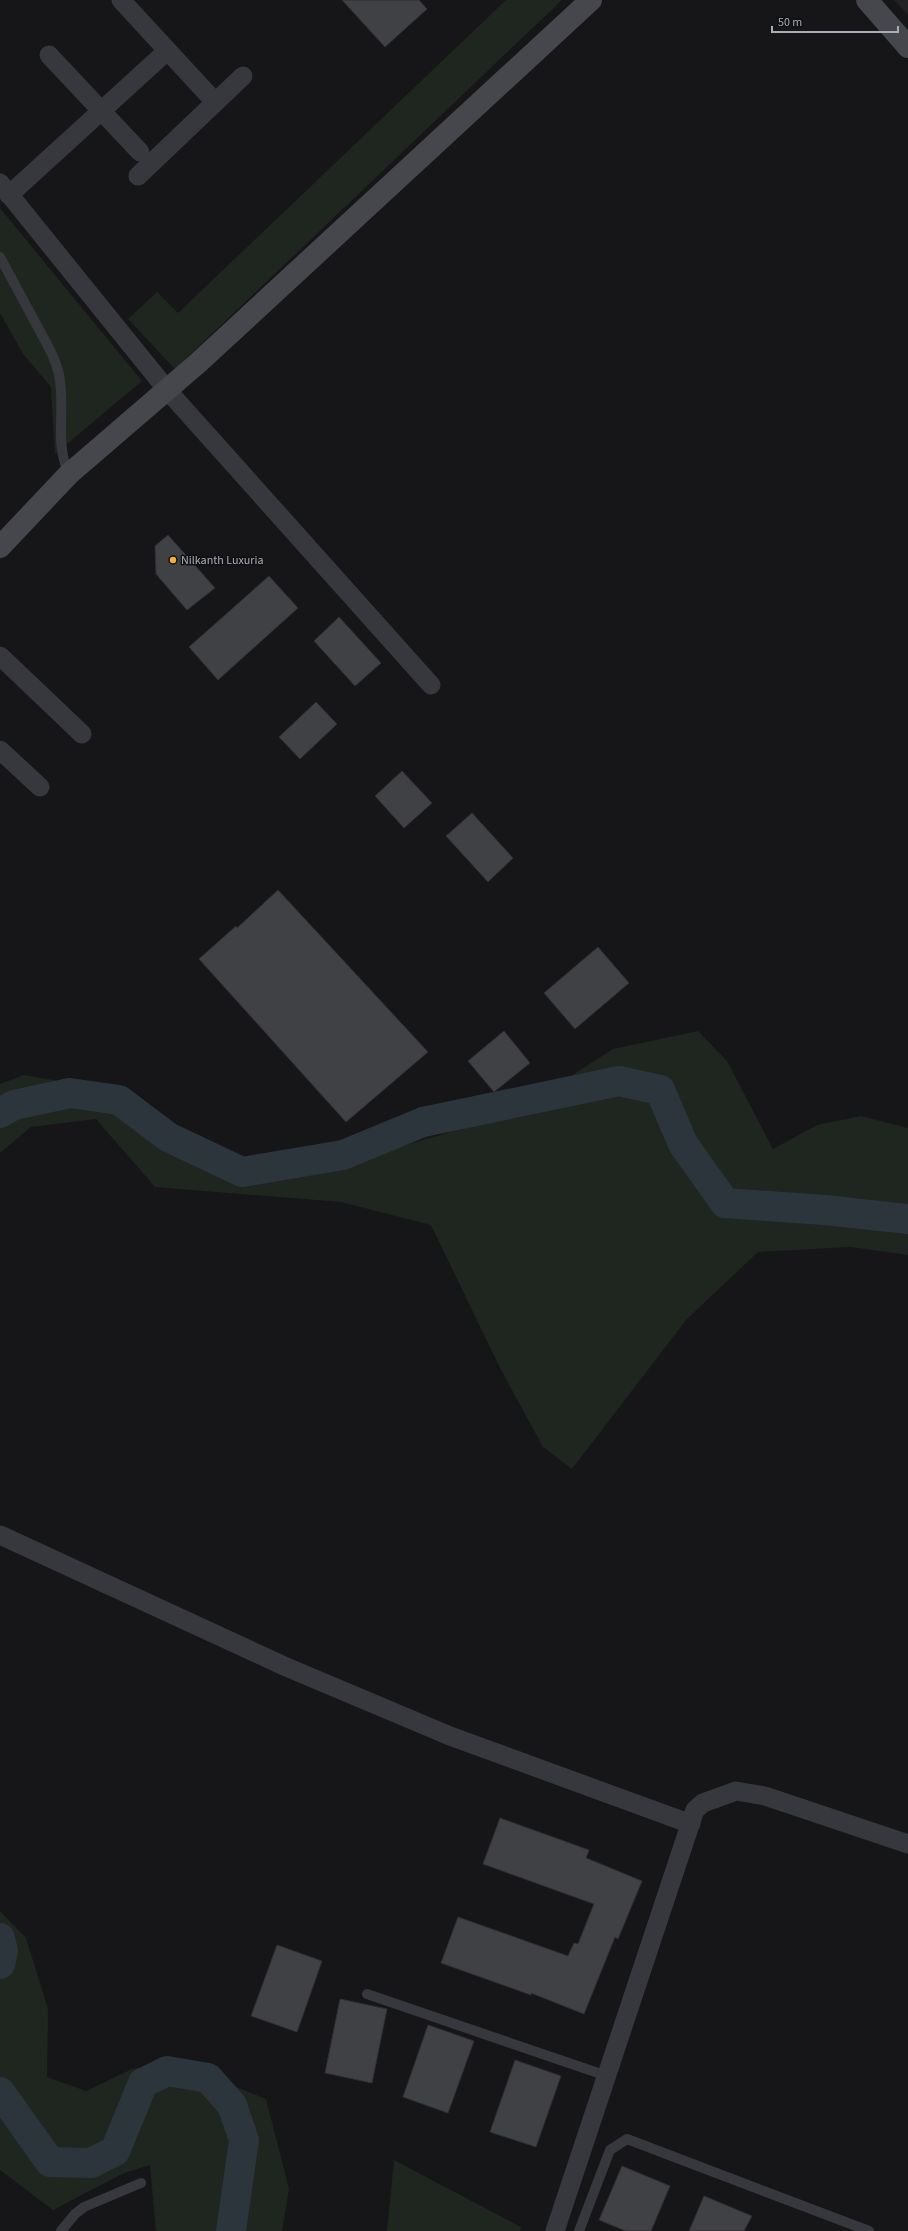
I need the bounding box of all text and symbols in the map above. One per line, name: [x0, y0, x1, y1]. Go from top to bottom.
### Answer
scale bar: [772, 8, 898, 34]
text: 50 m: [778, 14, 802, 31]
place label: Nilkanth Luxuria: [181, 552, 263, 569]
marker: Nilkanth Luxuria: [168, 555, 178, 565]

